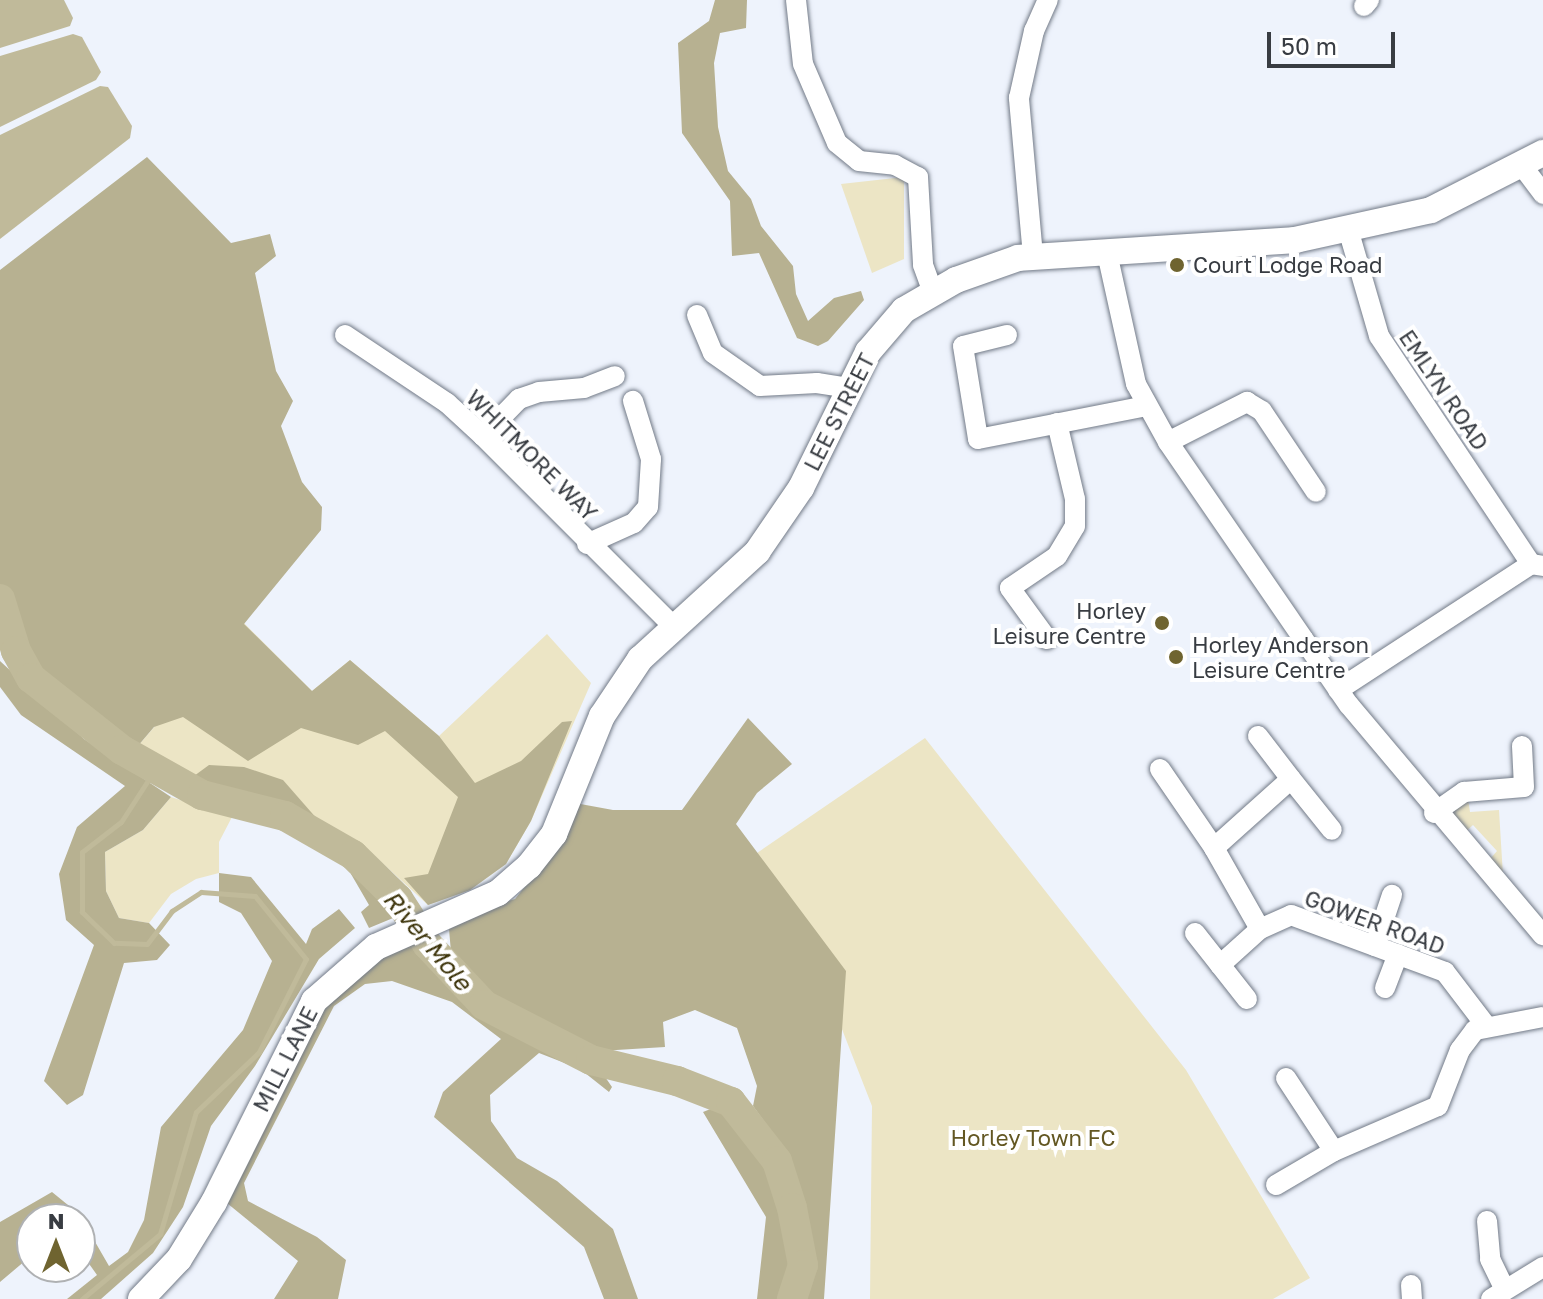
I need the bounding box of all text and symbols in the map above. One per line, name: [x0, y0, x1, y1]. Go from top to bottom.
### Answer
scale bar: [1271, 16, 1399, 66]
text: 50 m: [1281, 31, 1337, 60]
place label: Court Lodge Road: [1193, 252, 1383, 278]
marker: Court Lodge Road: [1168, 256, 1186, 274]
street label: EMLYN ROAD: [1394, 325, 1494, 455]
street label: LEE STREET: [798, 349, 880, 475]
street label: WHITMORE WAY: [461, 384, 603, 526]
place label: Horley Leisure Centre: [992, 597, 1146, 648]
marker: Horley Leisure Centre: [1153, 614, 1171, 632]
place label: Horley Anderson Leisure Centre: [1192, 631, 1369, 682]
marker: Horley Anderson Leisure Centre: [1167, 648, 1185, 666]
water label: River Mole: [378, 884, 478, 996]
street label: GOWER ROAD: [1301, 884, 1449, 960]
street label: MILL LANE: [247, 1002, 323, 1116]
park label: Horley Town FC: [951, 1125, 1115, 1151]
north arrow: [16, 1203, 96, 1283]
text: N: [48, 1207, 64, 1234]

